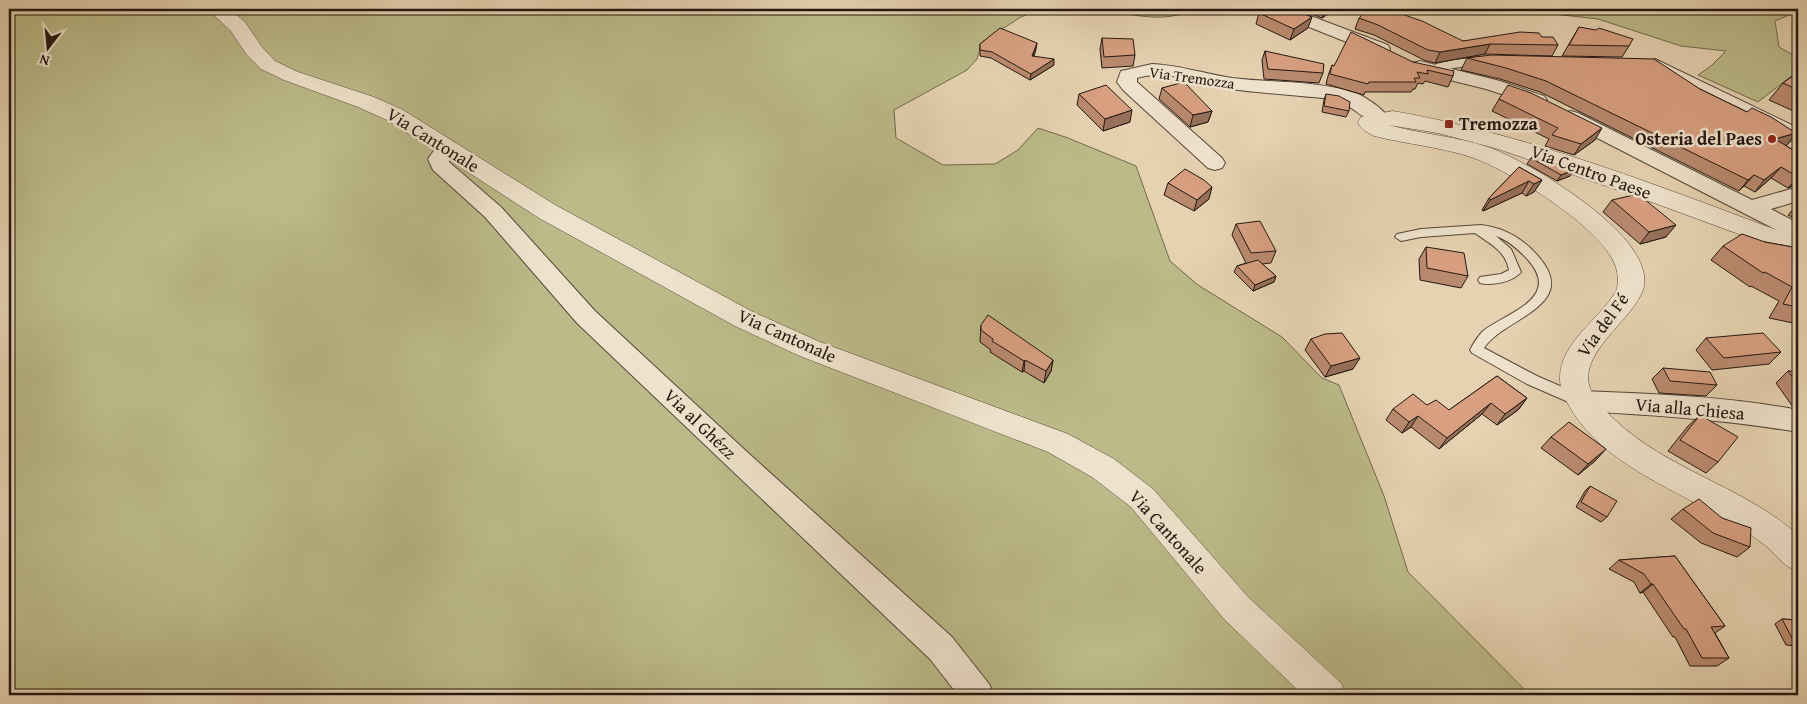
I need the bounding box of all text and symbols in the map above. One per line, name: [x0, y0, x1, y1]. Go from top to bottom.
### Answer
north arrow: [22, 22, 72, 72]
text: N: [37, 49, 52, 71]
street label: Via Tremozza: [1148, 61, 1236, 94]
street label: Via Cantonale: [381, 100, 485, 179]
place label: Tremozza: [1459, 110, 1539, 137]
marker: Tremozza: [1443, 118, 1455, 130]
place label: Osteria del Paes: [1635, 125, 1762, 152]
marker: Osteria del Paes: [1766, 133, 1778, 145]
street label: Via Centro Paese: [1527, 137, 1655, 206]
street label: Via del Fé: [1570, 287, 1635, 362]
street label: Via Cantonale: [734, 302, 841, 369]
street label: Via al Ghézz: [658, 382, 743, 465]
street label: Via alla Chiesa: [1634, 390, 1746, 427]
street label: Via Cantonale: [1123, 483, 1214, 580]

